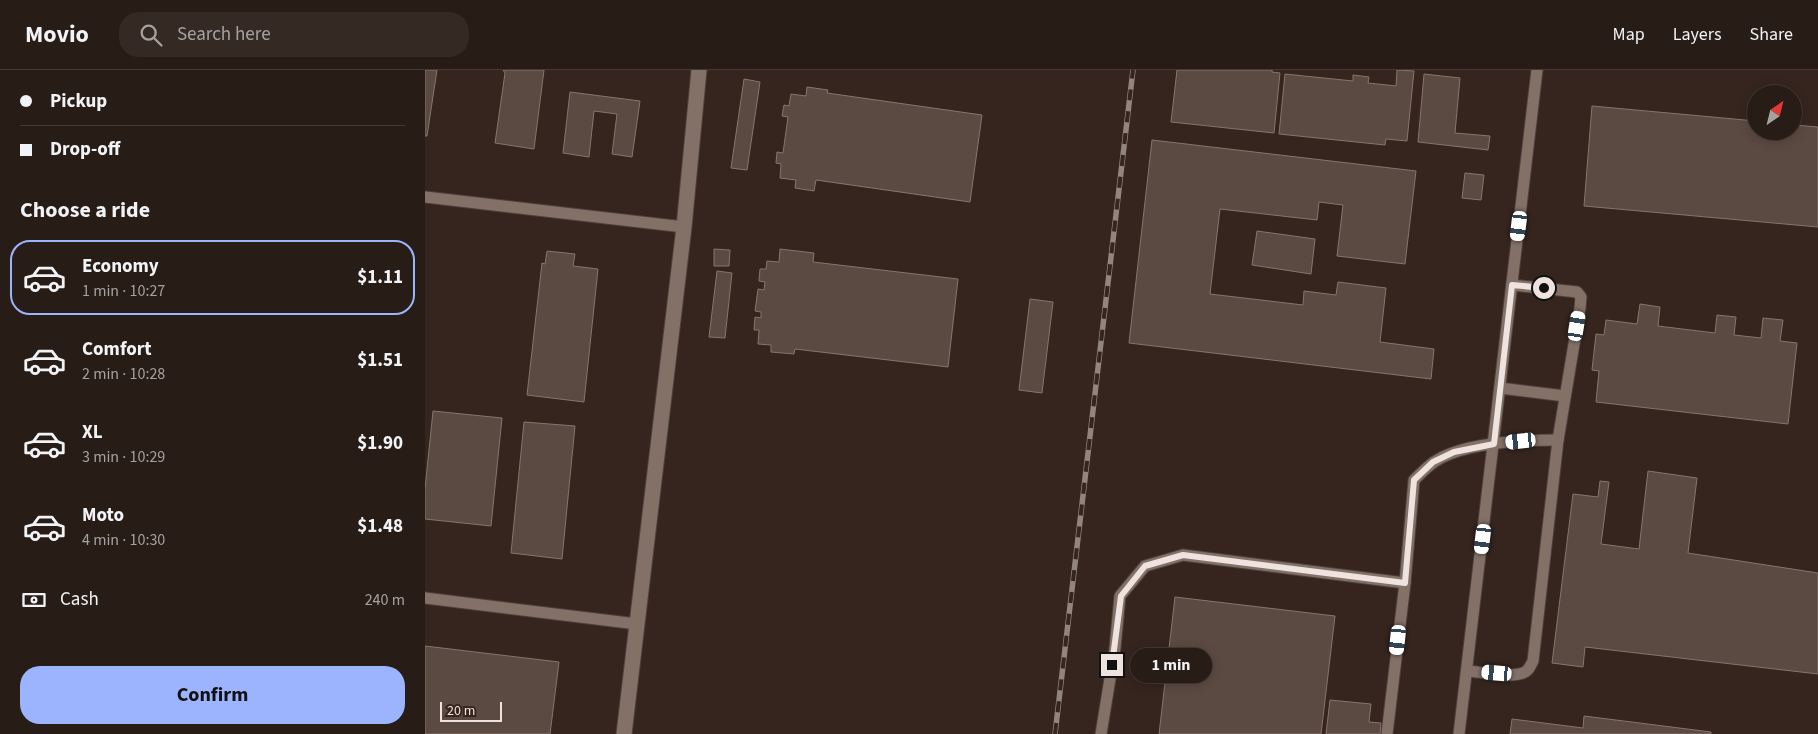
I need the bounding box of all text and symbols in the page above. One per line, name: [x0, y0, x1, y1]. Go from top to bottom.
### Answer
search box: [119, 12, 469, 57]
text: Movio: [25, 17, 89, 52]
icon: search: [137, 21, 165, 49]
text: Search here: [177, 21, 271, 48]
text: Map: [1613, 22, 1645, 47]
text: Layers: [1673, 22, 1722, 47]
text: Share: [1750, 22, 1793, 47]
north arrow: [1747, 85, 1803, 140]
map controls: [1747, 85, 1802, 140]
text: Pickup: [50, 88, 107, 115]
text: Drop-off: [50, 136, 120, 163]
text: Choose a ride: [20, 194, 150, 226]
car: [1509, 210, 1528, 242]
text: Economy: [82, 253, 159, 280]
icon: car: [22, 255, 67, 300]
text: $1.11: [357, 264, 403, 291]
route start: [1533, 277, 1555, 299]
text: 1 min · 10:27: [82, 280, 165, 302]
car: [1567, 310, 1586, 342]
text: Comfort: [82, 336, 152, 363]
icon: car: [22, 338, 67, 383]
text: $1.51: [357, 347, 403, 374]
text: 2 min · 10:28: [82, 363, 165, 385]
text: XL: [82, 419, 103, 446]
icon: car: [22, 421, 67, 466]
text: $1.90: [357, 430, 403, 457]
car: [1505, 432, 1536, 450]
text: 3 min · 10:29: [82, 446, 165, 468]
text: Moto: [82, 502, 124, 529]
icon: car: [22, 504, 67, 549]
text: $1.48: [357, 513, 403, 540]
car: [1473, 523, 1492, 555]
text: 4 min · 10:30: [82, 529, 165, 551]
icon: cash: [20, 586, 48, 614]
text: Cash: [60, 586, 99, 613]
text: 240 m: [365, 589, 405, 611]
car: [1388, 624, 1407, 656]
callout: 1 min: [1129, 648, 1212, 682]
route end: [1101, 654, 1123, 676]
text: 1 min: [1152, 654, 1190, 676]
car: [1481, 664, 1512, 682]
button: Confirm: [20, 666, 405, 724]
scale bar: [440, 699, 503, 722]
text: 20 m: [447, 701, 475, 721]

